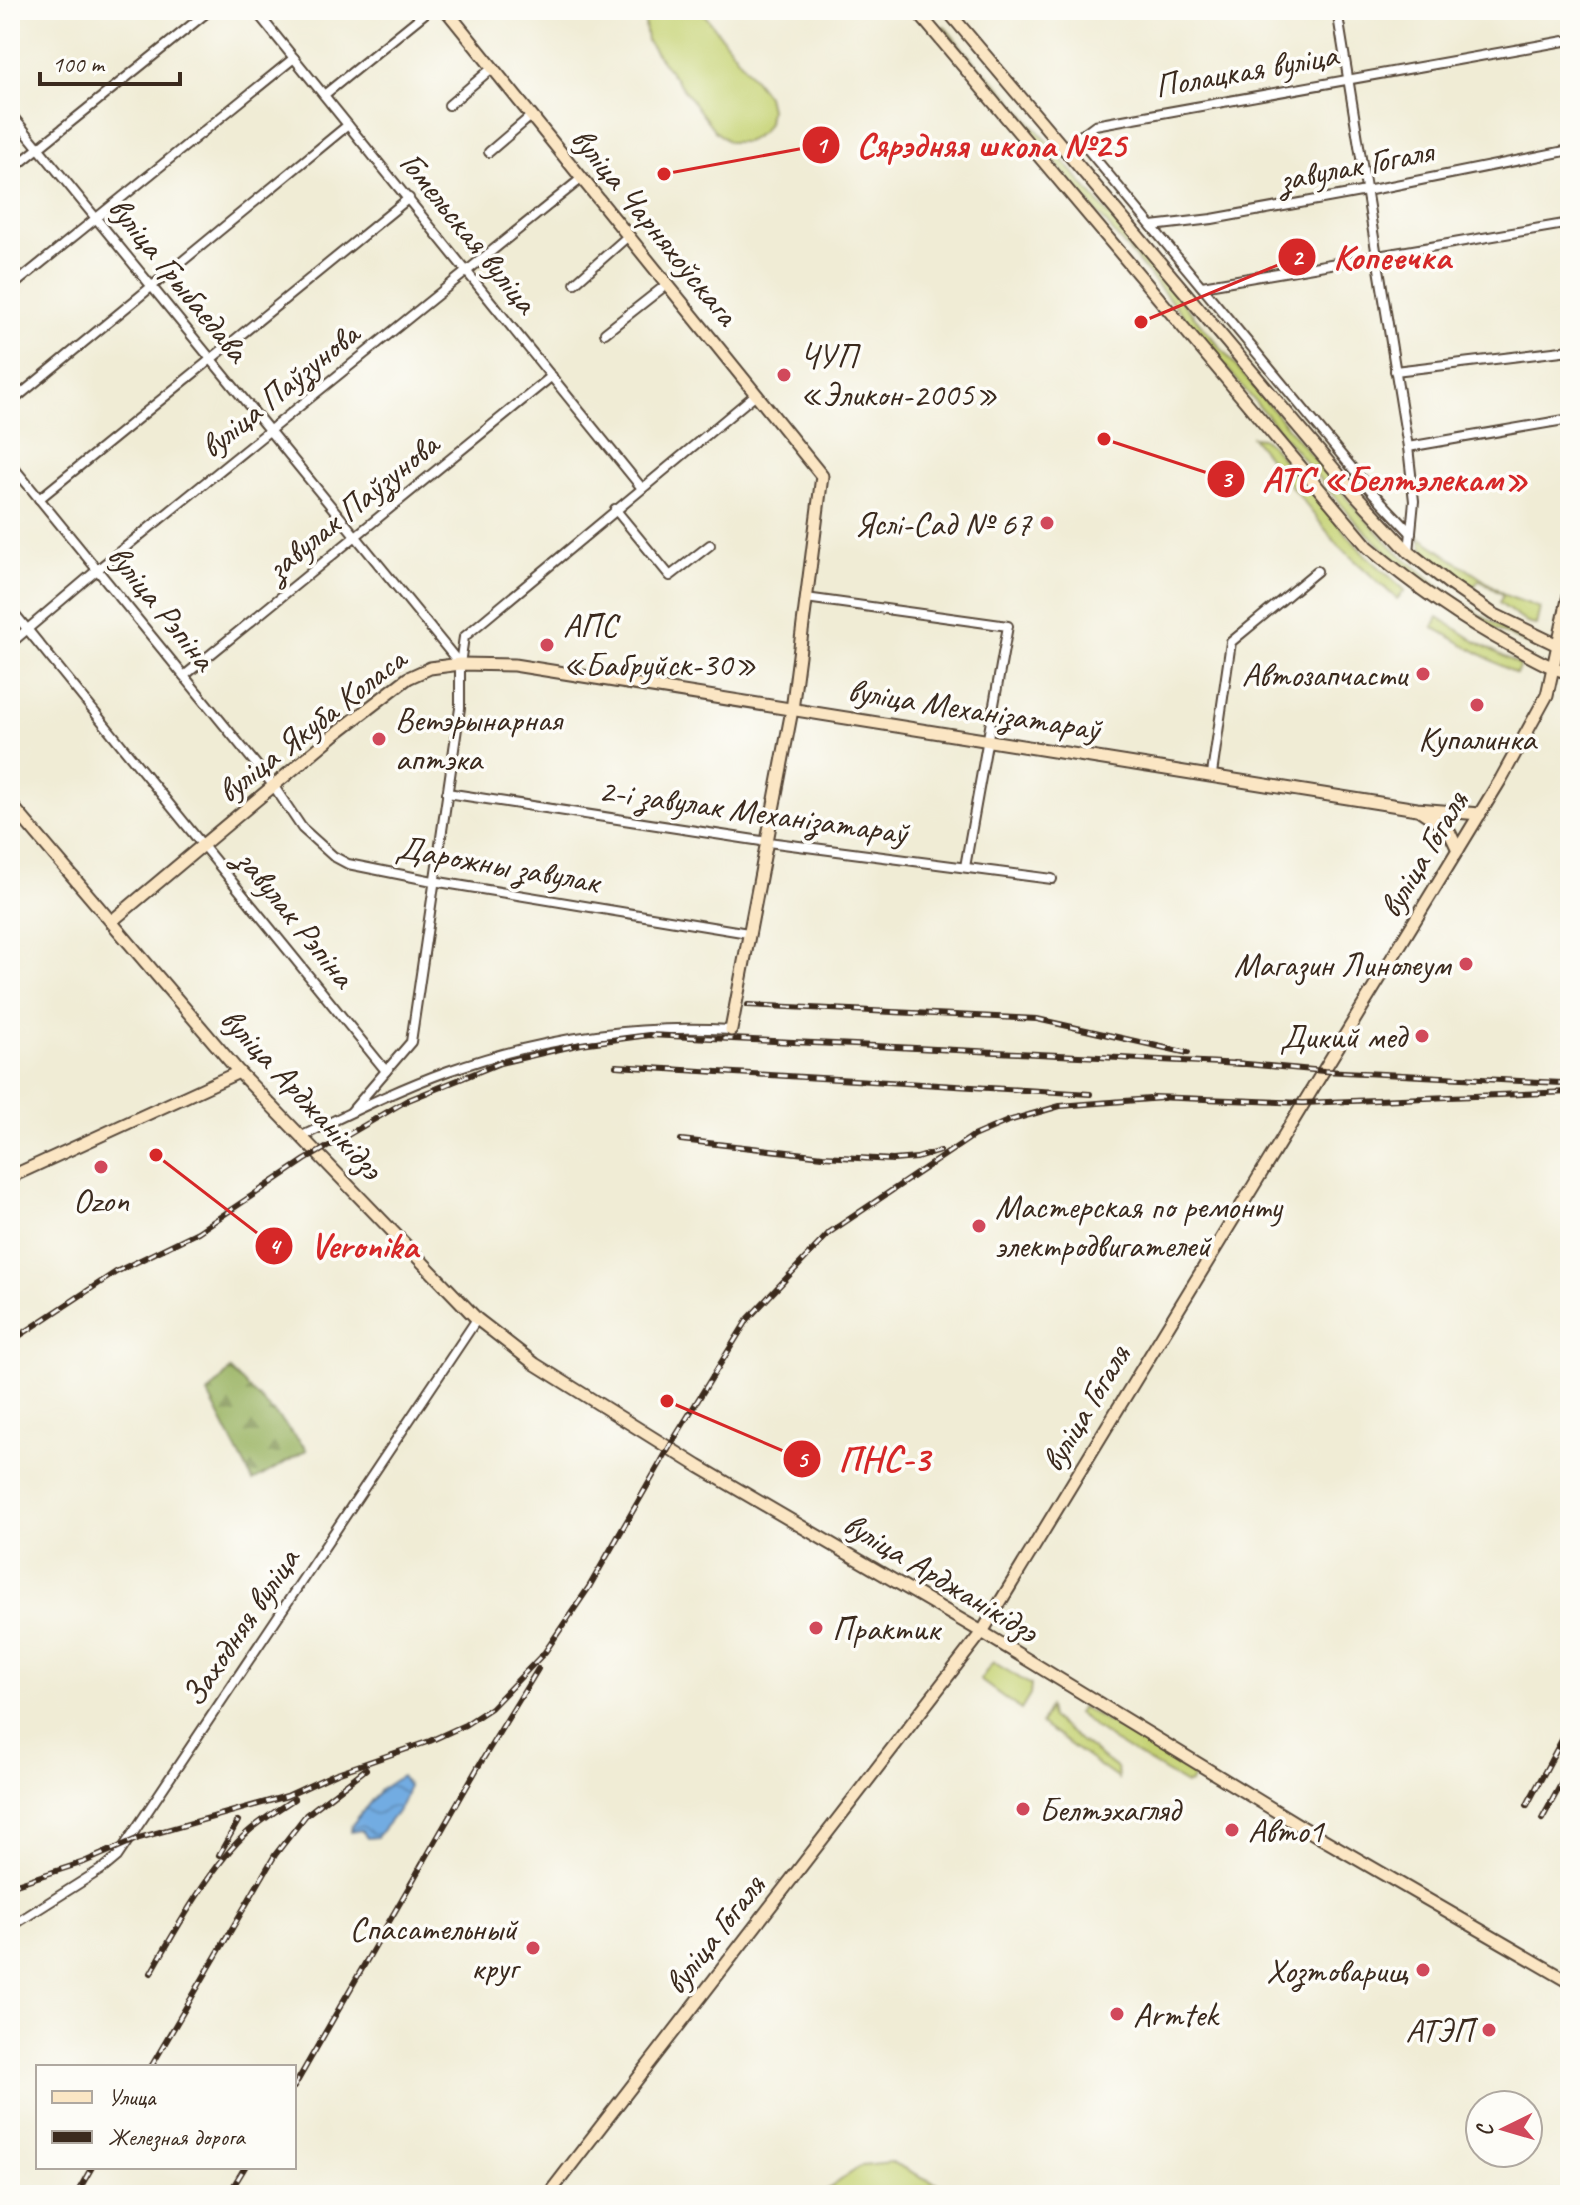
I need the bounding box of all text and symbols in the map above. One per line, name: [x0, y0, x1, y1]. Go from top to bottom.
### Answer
street label: Полацкая вуліца: [1151, 32, 1343, 107]
scale bar: [40, 36, 180, 86]
text: 100 m: [52, 49, 106, 79]
callout: Сярэдняя школа №25: [801, 115, 1141, 175]
street label: вуліца Чарняхоўскага: [562, 118, 750, 336]
text: Сярэдняя школа №25: [856, 122, 1129, 168]
street label: завулак Гогаля: [1272, 129, 1439, 202]
text: 1: [816, 130, 830, 160]
street label: Гомельская вуліца: [391, 142, 549, 323]
street label: вуліца Грыбаедава: [99, 187, 260, 372]
callout: Копеечка: [1277, 227, 1466, 287]
text: Копеечка: [1333, 234, 1454, 280]
text: 2: [1292, 242, 1305, 272]
street label: вуліца Паўзунова: [191, 311, 370, 467]
place label: ЧУП «Эликон-2005»: [800, 334, 998, 416]
marker: ЧУП «Эликон-2005»: [775, 366, 793, 384]
street label: завулак Паўзунова: [254, 421, 449, 591]
callout: АТС «Белтэлекам»: [1206, 449, 1544, 509]
text: АТС «Белтэлекам»: [1262, 456, 1528, 502]
text: 3: [1221, 464, 1234, 494]
place label: Яслі-Сад № 67: [854, 502, 1033, 545]
marker: Яслі-Сад № 67: [1038, 514, 1056, 532]
street label: вуліца Рэпіна: [98, 535, 227, 680]
place label: АПС «Бабруйск-30»: [563, 604, 756, 686]
street label: вуліца Якуба Коласа: [208, 636, 416, 812]
marker: АПС «Бабруйск-30»: [538, 636, 556, 654]
place label: Автозапчасти: [1242, 653, 1409, 696]
marker: Автозапчасти: [1414, 665, 1432, 683]
street label: вуліца Механізатараў: [845, 668, 1106, 751]
marker: Купалинка: [1468, 696, 1486, 714]
place label: Ветэрынарная аптэка: [395, 698, 564, 780]
place label: Купалинка: [1418, 717, 1538, 760]
marker: Ветэрынарная аптэка: [370, 730, 388, 748]
street label: 2-і завулак Механізатараў: [596, 768, 913, 854]
street label: вуліца Гогаля: [1368, 781, 1478, 925]
street label: Дарожны завулак: [393, 825, 606, 904]
street label: завулак Рэпіна: [225, 837, 366, 998]
place label: Магазин Линолеум: [1234, 943, 1452, 986]
marker: Магазин Линолеум: [1457, 955, 1475, 973]
street label: вуліца Арджанікідзэ: [211, 998, 394, 1190]
place label: Дикий мед: [1280, 1015, 1409, 1058]
marker: Дикий мед: [1413, 1027, 1431, 1045]
marker: Ozon: [92, 1158, 110, 1176]
place label: Ozon: [73, 1179, 130, 1222]
place label: Мастерская по ремонту электродвигателей: [995, 1185, 1284, 1267]
callout: Veronika: [254, 1216, 434, 1276]
marker: Мастерская по ремонту электродвигателей: [970, 1217, 988, 1235]
text: Veronika: [310, 1223, 421, 1269]
text: 4: [269, 1231, 283, 1261]
street label: вуліца Гогаля: [1030, 1335, 1140, 1479]
callout: ПНС-3: [782, 1429, 945, 1489]
text: ПНС-3: [838, 1436, 933, 1482]
text: 5: [797, 1444, 810, 1474]
street label: вуліца Арджанікідзэ: [836, 1502, 1049, 1653]
street label: Заходняя вуліца: [171, 1538, 310, 1714]
place label: Практик: [832, 1607, 943, 1650]
marker: Практик: [807, 1619, 825, 1637]
place label: Белтэхагляд: [1039, 1788, 1183, 1831]
marker: Белтэхагляд: [1014, 1800, 1032, 1818]
place label: Авто1: [1248, 1809, 1325, 1852]
marker: Авто1: [1223, 1821, 1241, 1839]
street label: вуліца Гогаля: [654, 1864, 775, 2003]
place label: Спасательный круг: [350, 1907, 521, 1989]
marker: Спасательный круг: [524, 1939, 542, 1957]
place label: Хозтоварищ: [1266, 1949, 1409, 1992]
marker: Хозтоварищ: [1414, 1961, 1432, 1979]
place label: Armtek: [1133, 1993, 1220, 2036]
marker: Armtek: [1108, 2005, 1126, 2023]
place label: АТЭП: [1405, 2009, 1478, 2052]
marker: АТЭП: [1480, 2021, 1498, 2039]
legend: [36, 2065, 296, 2169]
text: Улица: [108, 2082, 157, 2112]
north arrow: [1464, 2089, 1544, 2169]
text: С: [1470, 2121, 1499, 2137]
text: Железная дорога: [108, 2122, 246, 2152]

